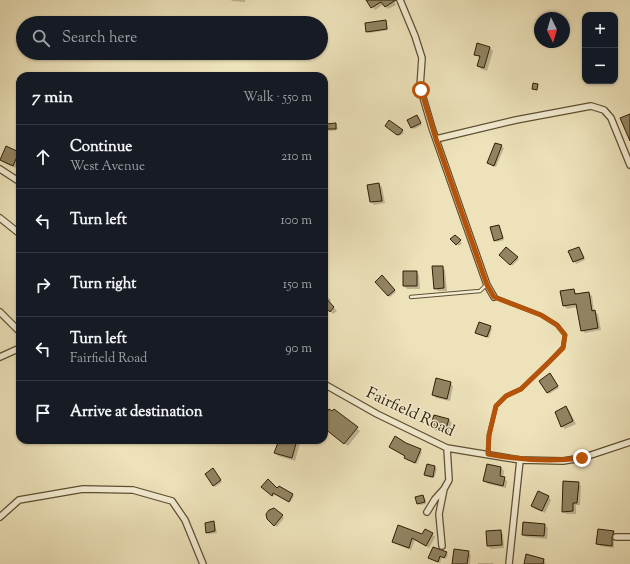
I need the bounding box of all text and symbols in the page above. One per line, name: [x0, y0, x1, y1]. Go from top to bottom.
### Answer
north arrow: [534, 12, 570, 48]
map controls: [582, 12, 618, 84]
button: +: [582, 12, 618, 48]
search box: [16, 16, 328, 60]
icon: search: [30, 27, 52, 49]
text: Search here: [62, 28, 137, 49]
button: −: [582, 48, 618, 84]
route start: [412, 81, 430, 99]
text: 7 min: [32, 86, 73, 110]
text: Walk · 550 m: [243, 89, 312, 107]
text: Continue: [70, 137, 132, 158]
icon: ahead: [32, 146, 54, 168]
text: 210 m: [281, 148, 312, 166]
text: West Avenue: [70, 158, 145, 176]
icon: left: [32, 210, 54, 232]
text: Turn left: [70, 210, 127, 231]
text: 100 m: [280, 212, 312, 230]
icon: right: [32, 274, 54, 296]
text: Turn right: [70, 274, 136, 295]
text: 150 m: [283, 276, 312, 294]
text: Turn left: [70, 329, 127, 350]
icon: left: [32, 338, 54, 360]
text: 90 m: [285, 340, 312, 358]
text: Fairfield Road: [70, 350, 147, 368]
street label: Fairfield Road: [362, 382, 458, 444]
icon: arrive: [32, 402, 54, 424]
text: Arrive at destination: [70, 402, 203, 423]
route end: [573, 449, 591, 467]

